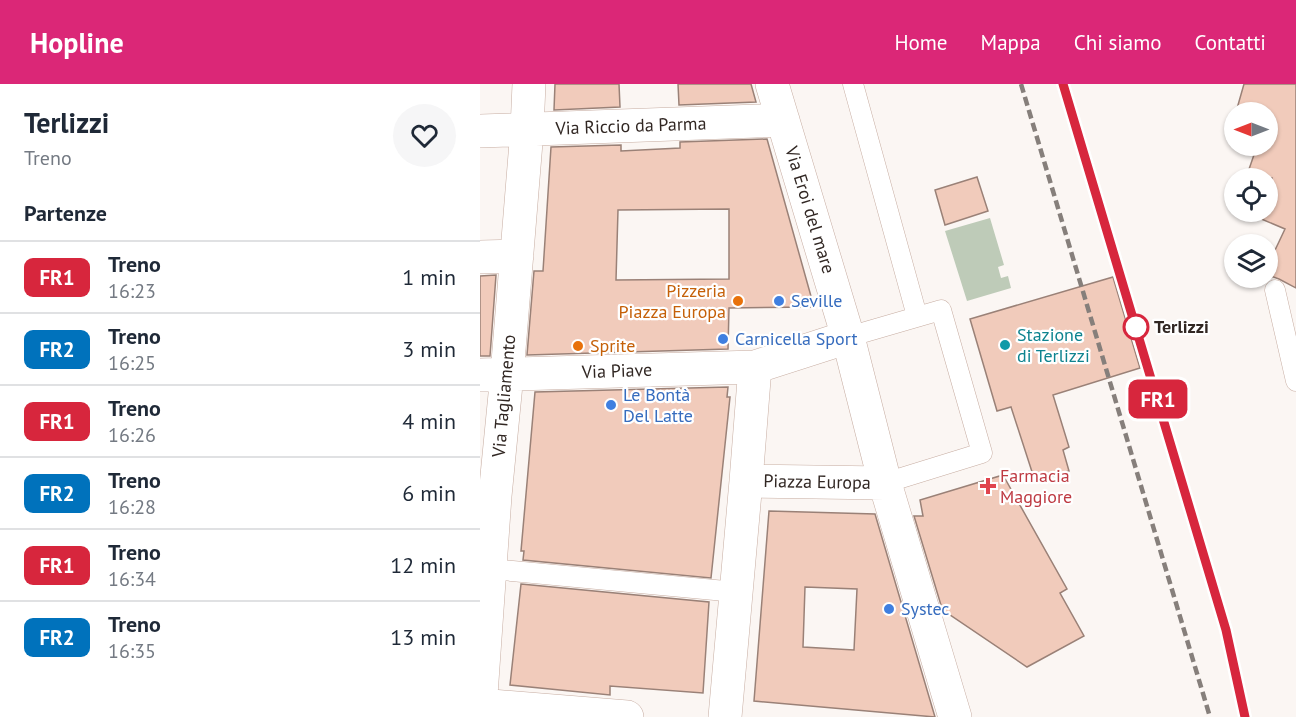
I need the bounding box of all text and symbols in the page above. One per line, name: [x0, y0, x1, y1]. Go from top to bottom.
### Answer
text: Hopline: [30, 24, 124, 61]
text: Home: [894, 29, 948, 56]
text: Mappa: [981, 29, 1041, 56]
text: Chi siamo: [1074, 29, 1162, 56]
text: Contatti: [1195, 29, 1266, 56]
north arrow: [1224, 102, 1278, 156]
map controls: [1224, 102, 1278, 288]
text: Terlizzi: [24, 104, 109, 141]
button: heart: [393, 104, 456, 167]
street label: Via Riccio da Parma: [554, 111, 707, 140]
street label: Via Eroi del mare: [780, 143, 841, 276]
text: Treno: [24, 145, 72, 171]
button: locate: [1224, 168, 1278, 222]
text: Partenze: [24, 199, 107, 227]
button: layers: [1224, 234, 1278, 288]
text: Treno: [108, 250, 161, 278]
text: 1 min: [402, 263, 456, 291]
text: FR1: [39, 264, 75, 291]
text: 16:23: [108, 278, 156, 304]
place label: Pizzeria Piazza Europa: [619, 279, 726, 323]
place label: Seville: [791, 289, 842, 312]
marker: Pizzeria Piazza Europa: [731, 294, 745, 308]
marker: Seville: [772, 294, 786, 308]
marker: Terlizzi: [1123, 314, 1149, 340]
place label: Terlizzi: [1154, 315, 1209, 338]
text: Treno: [108, 322, 161, 350]
place label: Stazione di Terlizzi: [1017, 323, 1090, 367]
place label: Carnicella Sport: [735, 327, 858, 350]
marker: Carnicella Sport: [716, 332, 730, 346]
street label: Via Tagliamento: [487, 334, 520, 459]
place label: Sprite: [590, 334, 635, 357]
text: 3 min: [402, 335, 456, 363]
text: FR2: [39, 336, 75, 363]
marker: Stazione di Terlizzi: [998, 338, 1012, 352]
marker: Sprite: [571, 339, 585, 353]
text: 16:25: [108, 350, 156, 376]
street label: Via Piave: [580, 358, 652, 383]
line badge: FR1: [1124, 380, 1192, 418]
place label: Le Bontà Del Latte: [623, 383, 693, 427]
text: FR1: [1140, 386, 1176, 413]
text: Treno: [108, 394, 161, 422]
marker: Le Bontà Del Latte: [604, 398, 618, 412]
text: 4 min: [402, 407, 456, 435]
text: FR1: [39, 408, 75, 435]
text: 16:26: [108, 422, 156, 448]
place label: Farmacia Maggiore: [1000, 464, 1072, 508]
text: Treno: [108, 466, 161, 494]
street label: Piazza Europa: [763, 469, 871, 494]
text: 6 min: [402, 479, 456, 507]
marker: Farmacia Maggiore: [981, 479, 995, 493]
text: FR2: [39, 480, 75, 507]
text: 16:28: [108, 494, 156, 520]
text: Treno: [108, 538, 161, 566]
text: 12 min: [390, 551, 456, 579]
text: FR1: [39, 552, 75, 579]
text: 16:34: [108, 566, 156, 592]
place label: Systec: [901, 597, 950, 620]
marker: Systec: [882, 602, 896, 616]
text: Treno: [108, 610, 161, 638]
text: 13 min: [390, 623, 456, 651]
text: FR2: [39, 624, 75, 651]
text: 16:35: [108, 638, 156, 664]

